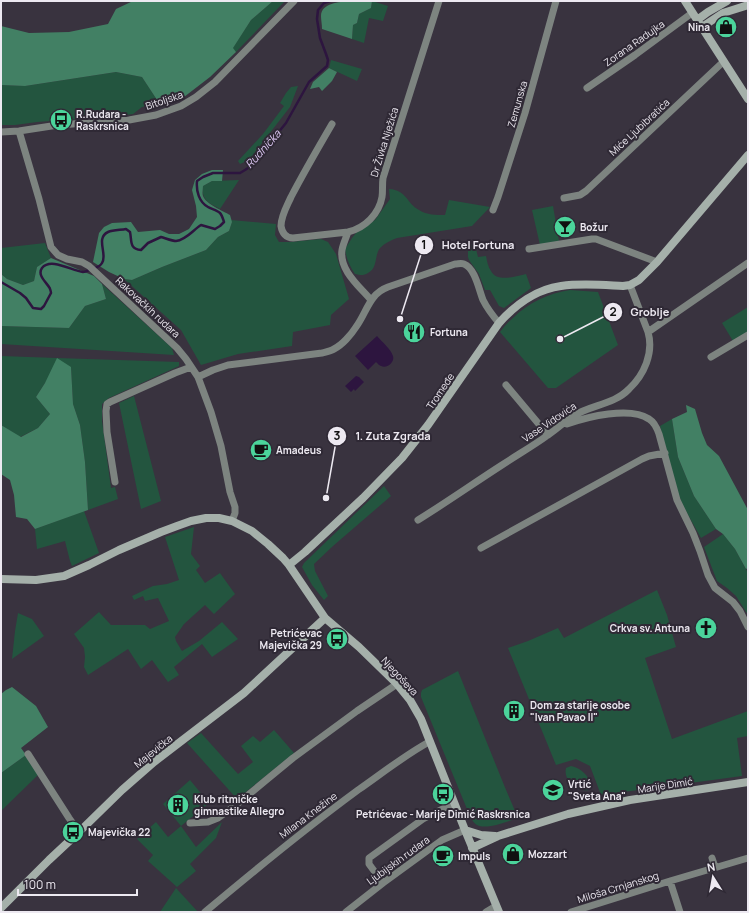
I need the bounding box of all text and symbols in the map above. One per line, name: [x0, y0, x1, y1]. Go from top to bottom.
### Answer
shop icon: Nina: [713, 14, 739, 40]
street label: Zorana Radujka: [601, 17, 667, 69]
place label: Nina: [688, 20, 710, 34]
street label: Zemunska: [504, 79, 530, 129]
street label: Bitoljska: [143, 87, 185, 113]
street label: Miće Ljubibratića: [606, 95, 672, 159]
street label: Dr Živka Nježića: [367, 105, 401, 179]
bus stop icon: R.Rudara - Raskrsnica: [48, 107, 74, 133]
place label: R.Rudara - Raskrsnica: [76, 107, 129, 133]
water label: Rudnička: [241, 126, 284, 171]
bar icon: Božur: [552, 214, 578, 240]
place label: Božur: [580, 220, 608, 234]
callout: Hotel Fortuna: [414, 233, 522, 256]
text: 1: [421, 236, 427, 253]
text: Hotel Fortuna: [442, 237, 514, 252]
street label: Rakovačkih rudara: [113, 273, 183, 341]
callout: Groblje: [603, 300, 677, 323]
text: 2: [609, 303, 617, 320]
text: Groblje: [631, 304, 670, 319]
restaurant icon: Fortuna: [401, 319, 427, 345]
place label: Fortuna: [430, 325, 468, 339]
street label: Tromeđe: [423, 370, 457, 412]
street label: Vase Vidovića: [519, 399, 579, 445]
callout: 1. Zuta Zgrada: [327, 424, 439, 447]
text: 3: [334, 427, 341, 444]
text: 1. Zuta Zgrada: [355, 428, 431, 443]
cafe icon: Amadeus: [248, 437, 274, 463]
place label: Amadeus: [276, 443, 322, 457]
church icon: Crkva sv. Antuna: [693, 615, 719, 641]
place label: Crkva sv. Antuna: [610, 621, 690, 635]
place label: Petrićevac Majevička 29: [260, 626, 322, 652]
bus stop icon: Petrićevac Majevička 29: [324, 626, 350, 652]
street label: Njegoševa: [378, 654, 422, 698]
building icon: Dom za starije osobe "Ivan Pavao II": [501, 698, 527, 724]
place label: Dom za starije osobe "Ivan Pavao II": [530, 698, 630, 724]
street label: Majevička: [131, 731, 175, 771]
street label: Marije Dimić: [636, 774, 694, 796]
school or university icon: Vrtić "Sveta Ana": [540, 777, 566, 803]
place label: Vrtić "Sveta Ana": [568, 777, 626, 803]
bus stop icon: Petrićevac - Marije Dimić Raskrsnica: [430, 781, 456, 807]
street label: Milana Knežine: [276, 788, 340, 841]
building icon: Klub ritmičke gimnastike Allegro: [165, 792, 191, 818]
place label: Klub ritmičke gimnastike Allegro: [194, 792, 284, 818]
place label: Petrićevac - Marije Dimić Raskrsnica: [356, 807, 530, 821]
bus stop icon: Majevička 22: [60, 819, 86, 845]
place label: Majevička 22: [88, 825, 150, 839]
street label: Ljubijskih rudara: [364, 832, 432, 888]
shop icon: Mozzart: [500, 841, 526, 867]
cafe icon: Impuls: [430, 843, 456, 869]
place label: Mozzart: [528, 847, 567, 861]
place label: Impuls: [458, 849, 491, 863]
north arrow: [693, 857, 733, 897]
text: N: [706, 859, 716, 875]
street label: Miloša Crnjanskog: [576, 868, 660, 906]
scale bar: [18, 871, 137, 897]
text: 100 m: [24, 876, 56, 893]

